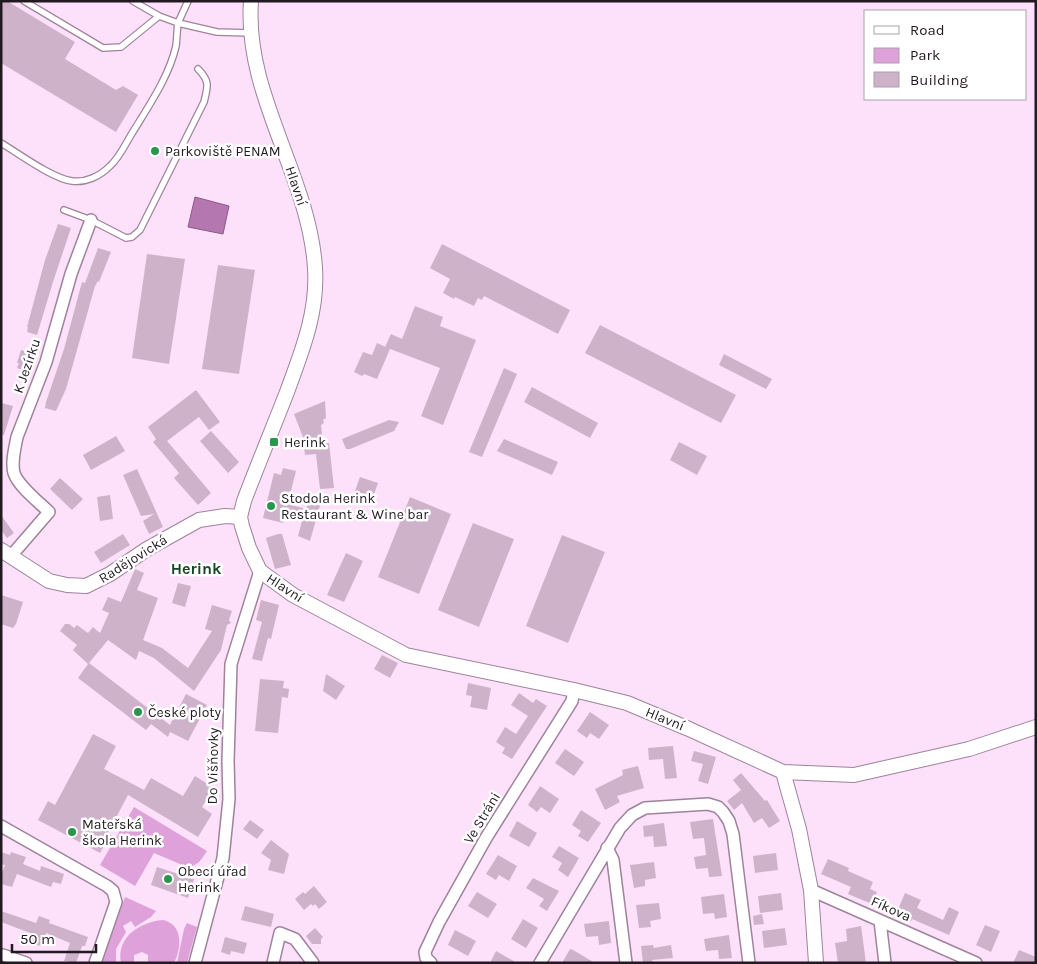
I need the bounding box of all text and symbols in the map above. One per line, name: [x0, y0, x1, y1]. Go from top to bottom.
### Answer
legend: [864, 10, 1027, 100]
text: Road: [910, 21, 945, 39]
text: Park: [910, 46, 940, 64]
text: Building: [910, 71, 968, 89]
place label: Parkoviště PENAM: [165, 143, 281, 160]
marker: Parkoviště PENAM: [149, 145, 161, 157]
street label: Hlavní: [281, 164, 311, 209]
street label: K Jezírku: [10, 336, 44, 396]
place label: Herink: [284, 434, 326, 451]
marker: Herink: [268, 436, 280, 448]
place label: Stodola Herink Restaurant & Wine bar: [281, 490, 429, 523]
marker: Stodola Herink Restaurant & Wine bar: [265, 500, 277, 512]
street label: Radějovická: [95, 531, 171, 587]
district label: Herink: [171, 559, 222, 578]
street label: Hlavní: [263, 570, 307, 607]
place label: České ploty: [148, 704, 222, 721]
street label: Hlavní: [643, 704, 688, 735]
marker: České ploty: [132, 706, 144, 718]
street label: Do Višňovky: [204, 727, 222, 805]
street label: Ve Stráni: [460, 789, 504, 847]
place label: Mateřská škola Herink: [82, 816, 162, 849]
marker: Mateřská škola Herink: [66, 826, 78, 838]
place label: Obecí úřad Herink: [178, 863, 247, 896]
marker: Obecí úřad Herink: [162, 873, 174, 885]
street label: Fíkova: [868, 893, 914, 925]
scale bar: [12, 922, 96, 954]
text: 50 m: [20, 930, 55, 948]

